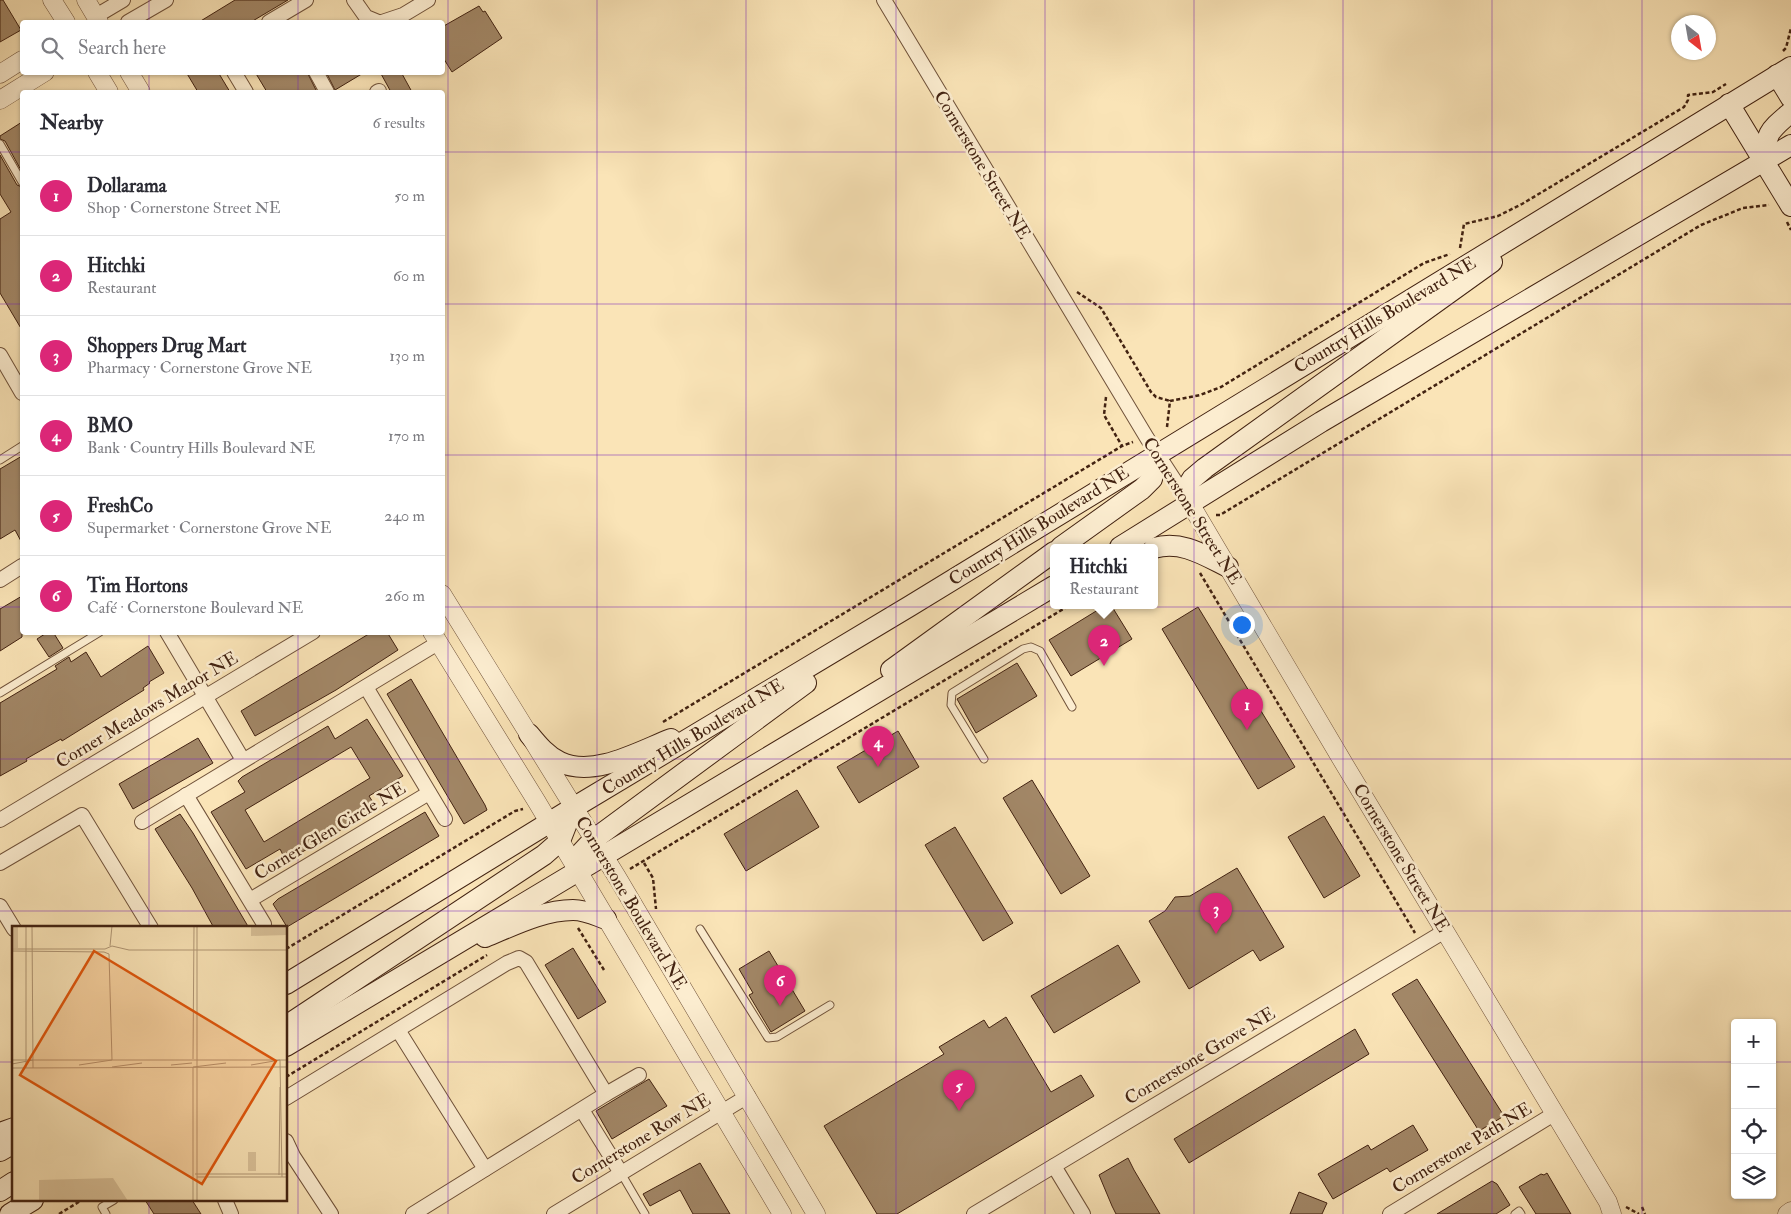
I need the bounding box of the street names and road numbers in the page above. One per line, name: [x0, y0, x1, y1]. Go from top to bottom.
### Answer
street label: Cornerstone Street NE: [928, 86, 1036, 244]
street label: Country Hills Boulevard NE: [1290, 251, 1480, 379]
street label: Cornerstone Street NE: [1137, 433, 1247, 589]
street label: Country Hills Boulevard NE: [944, 461, 1134, 591]
street label: Corner Meadows Manor NE: [52, 646, 242, 774]
street label: Country Hills Boulevard NE: [598, 673, 788, 801]
street label: Corner Glen Circle NE: [250, 777, 410, 885]
street label: Cornerstone Street NE: [1347, 779, 1455, 937]
street label: Cornerstone Boulevard NE: [570, 812, 692, 994]
street label: Cornerstone Grove NE: [1121, 1002, 1279, 1110]
street label: Cornerstone Row NE: [567, 1088, 715, 1190]
street label: Cornerstone Path NE: [1388, 1097, 1536, 1199]

